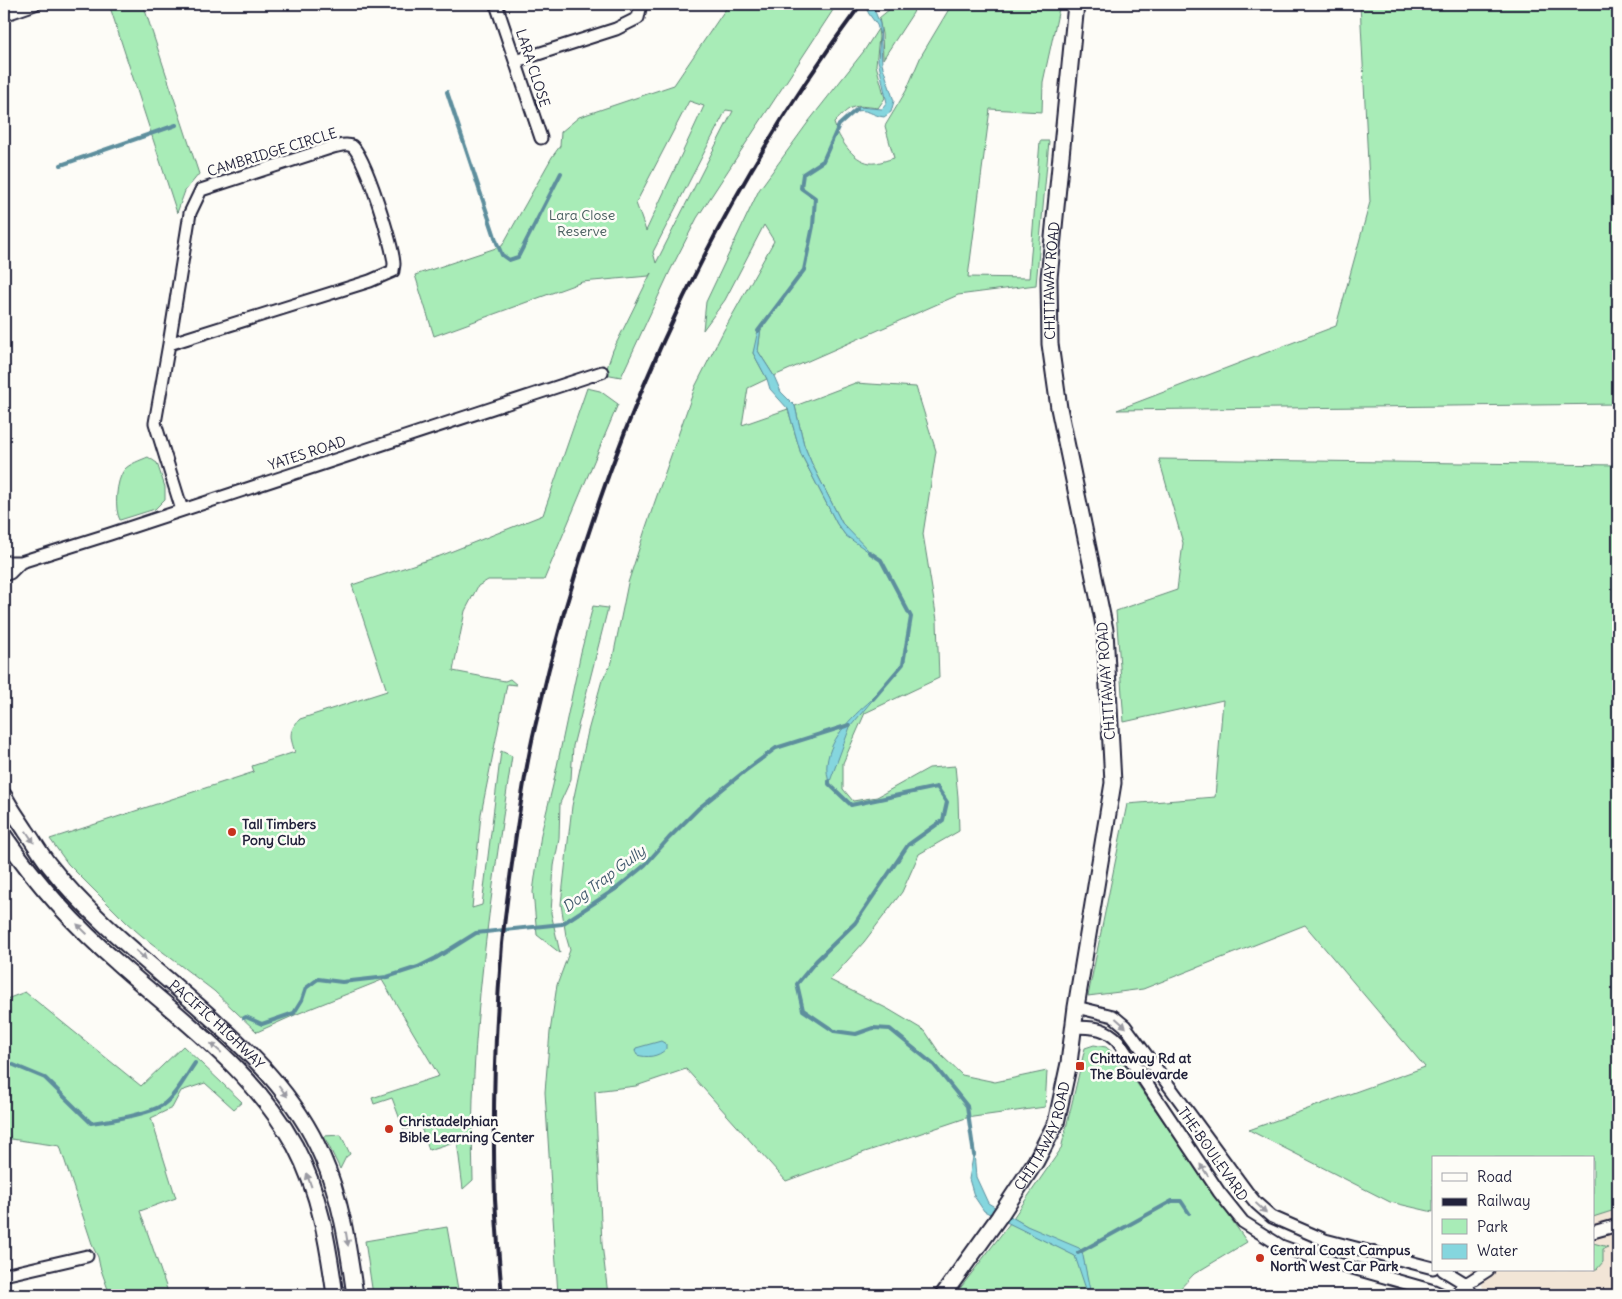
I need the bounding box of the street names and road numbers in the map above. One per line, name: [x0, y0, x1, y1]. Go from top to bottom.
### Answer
street label: LARA CLOSE: [512, 27, 554, 109]
street label: CAMBRIDGE CIRCLE: [205, 124, 339, 180]
street label: CHITTAWAY ROAD: [1040, 221, 1064, 340]
street label: YATES ROAD: [266, 432, 348, 474]
street label: CHITTAWAY ROAD: [1093, 621, 1119, 741]
street label: PACIFIC HIGHWAY: [165, 976, 268, 1073]
street label: CHITTAWAY ROAD: [1010, 1080, 1074, 1194]
street label: THE BOULEVARD: [1174, 1104, 1252, 1204]

